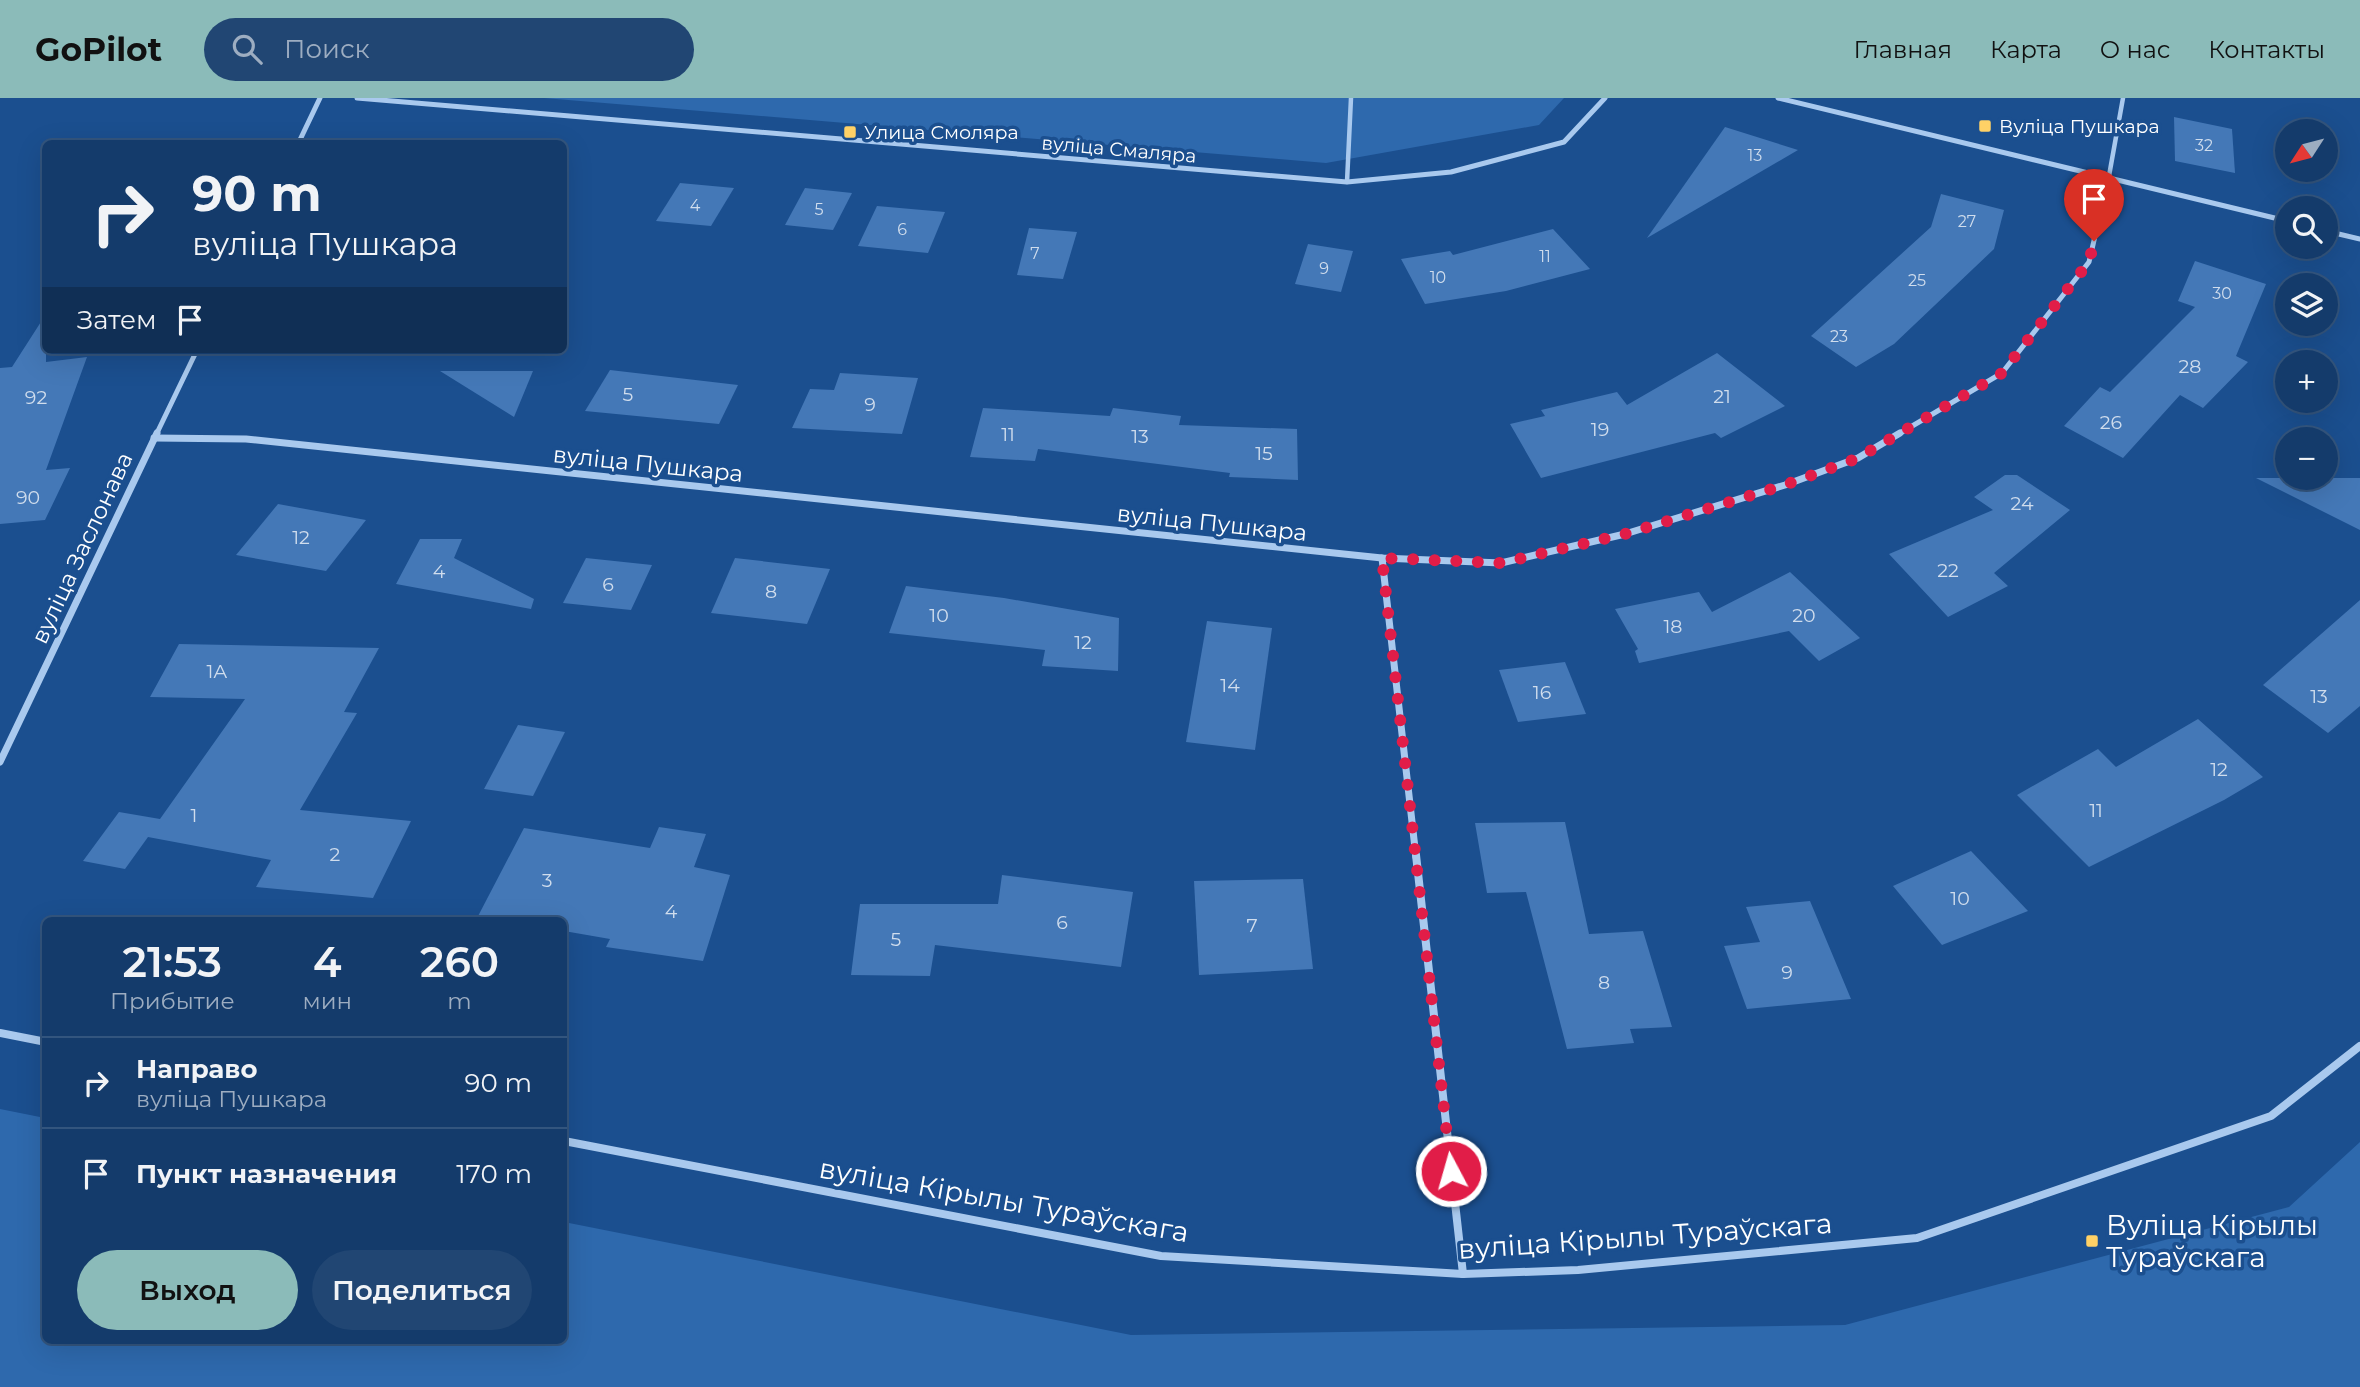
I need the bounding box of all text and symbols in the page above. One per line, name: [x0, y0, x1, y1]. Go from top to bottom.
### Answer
search box: [204, 18, 694, 81]
text: GoPilot: [35, 29, 162, 69]
icon: search: [228, 30, 266, 68]
text: Поиск: [284, 33, 370, 65]
text: Главная: [1854, 35, 1952, 64]
text: Карта: [1990, 35, 2062, 64]
text: О нас: [2100, 35, 2170, 64]
text: Контакты: [2208, 35, 2325, 64]
place label: Вуліца Пушкара: [1999, 115, 2160, 138]
marker: Вуліца Пушкара: [1977, 118, 1993, 134]
north arrow: [2275, 119, 2338, 182]
map controls: [2275, 119, 2338, 490]
place label: Улица Смоляра: [864, 121, 1019, 144]
marker: Улица Смоляра: [842, 124, 858, 140]
street label: вуліца Смаляра: [1041, 131, 1197, 168]
house number: 32: [2195, 136, 2213, 155]
house number: 13: [1748, 146, 1762, 165]
text: 90 m: [192, 164, 322, 223]
icon: right: [77, 168, 168, 259]
pin: [2064, 169, 2124, 241]
icon: arrive: [2075, 180, 2113, 218]
house number: 4: [690, 196, 701, 215]
button: search: [2275, 196, 2338, 259]
house number: 5: [814, 200, 824, 219]
house number: 27: [1958, 212, 1976, 231]
house number: 6: [897, 220, 907, 239]
text: вуліца Пушкара: [192, 224, 458, 263]
house number: 7: [1030, 244, 1040, 263]
house number: 11: [1539, 247, 1551, 266]
house number: 9: [1319, 259, 1329, 278]
house number: 10: [1430, 268, 1446, 287]
house number: 25: [1908, 271, 1926, 290]
button: layers: [2275, 273, 2338, 336]
house number: 30: [2212, 284, 2232, 303]
icon: arrive: [171, 301, 209, 339]
text: Затем: [77, 304, 157, 336]
house number: 23: [1830, 327, 1848, 346]
button: +: [2275, 350, 2338, 413]
house number: 28: [2179, 355, 2201, 378]
house number: 5: [623, 383, 634, 406]
house number: 21: [1713, 385, 1731, 408]
house number: 92: [25, 386, 47, 409]
house number: 9: [864, 393, 876, 416]
house number: 26: [2100, 411, 2122, 434]
house number: 19: [1591, 418, 1609, 441]
house number: 11: [1001, 423, 1015, 446]
house number: 13: [1131, 425, 1149, 448]
button: −: [2275, 427, 2338, 490]
street label: вуліца Пушкара: [552, 440, 744, 488]
house number: 15: [1255, 442, 1273, 465]
street label: вуліца Заслонава: [25, 448, 139, 648]
house number: 90: [16, 486, 40, 509]
house number: 24: [2011, 492, 2034, 515]
street label: вуліца Пушкара: [1116, 499, 1308, 547]
house number: 12: [292, 526, 310, 549]
house number: 22: [1937, 559, 1959, 582]
house number: 4: [433, 560, 446, 583]
house number: 6: [602, 573, 614, 596]
house number: 8: [765, 580, 777, 603]
house number: 10: [929, 604, 949, 627]
house number: 20: [1792, 604, 1816, 627]
house number: 18: [1664, 615, 1682, 638]
house number: 12: [1074, 631, 1092, 654]
house number: 1А: [207, 660, 228, 683]
house number: 14: [1220, 674, 1240, 697]
house number: 16: [1533, 681, 1551, 704]
house number: 13: [2310, 685, 2328, 708]
house number: 12: [2210, 758, 2228, 781]
house number: 11: [2089, 799, 2103, 822]
house number: 1: [191, 804, 197, 827]
house number: 2: [330, 843, 341, 866]
house number: 3: [542, 869, 552, 892]
house number: 10: [1950, 887, 1970, 910]
house number: 4: [665, 900, 678, 923]
house number: 6: [1056, 911, 1068, 934]
house number: 7: [1246, 914, 1258, 937]
house number: 5: [891, 928, 902, 951]
text: 21:53: [123, 936, 222, 988]
text: 4: [313, 936, 342, 988]
text: 260: [420, 936, 499, 988]
house number: 9: [1781, 961, 1793, 984]
house number: 8: [1598, 971, 1610, 994]
text: Прибытие: [110, 987, 235, 1015]
text: мин: [303, 987, 352, 1015]
text: m: [447, 987, 472, 1015]
text: Направо: [136, 1053, 257, 1085]
icon: right: [77, 1064, 115, 1102]
text: 90 m: [465, 1067, 532, 1099]
text: вуліца Пушкара: [136, 1085, 327, 1113]
position arrow: [1414, 1134, 1488, 1208]
street label: вуліца Кірылы Тураўскага: [816, 1151, 1192, 1249]
icon: arrive: [77, 1155, 115, 1193]
text: Пункт назначения: [136, 1158, 397, 1190]
text: 170 m: [456, 1158, 532, 1190]
street label: вуліца Кірылы Тураўскага: [1457, 1206, 1833, 1266]
place label: Вуліца Кірылы Тураўскага: [2106, 1208, 2318, 1274]
marker: Вуліца Кірылы Тураўскага: [2084, 1233, 2100, 1249]
button: Выход: [77, 1250, 298, 1330]
button: Поделиться: [312, 1250, 532, 1330]

